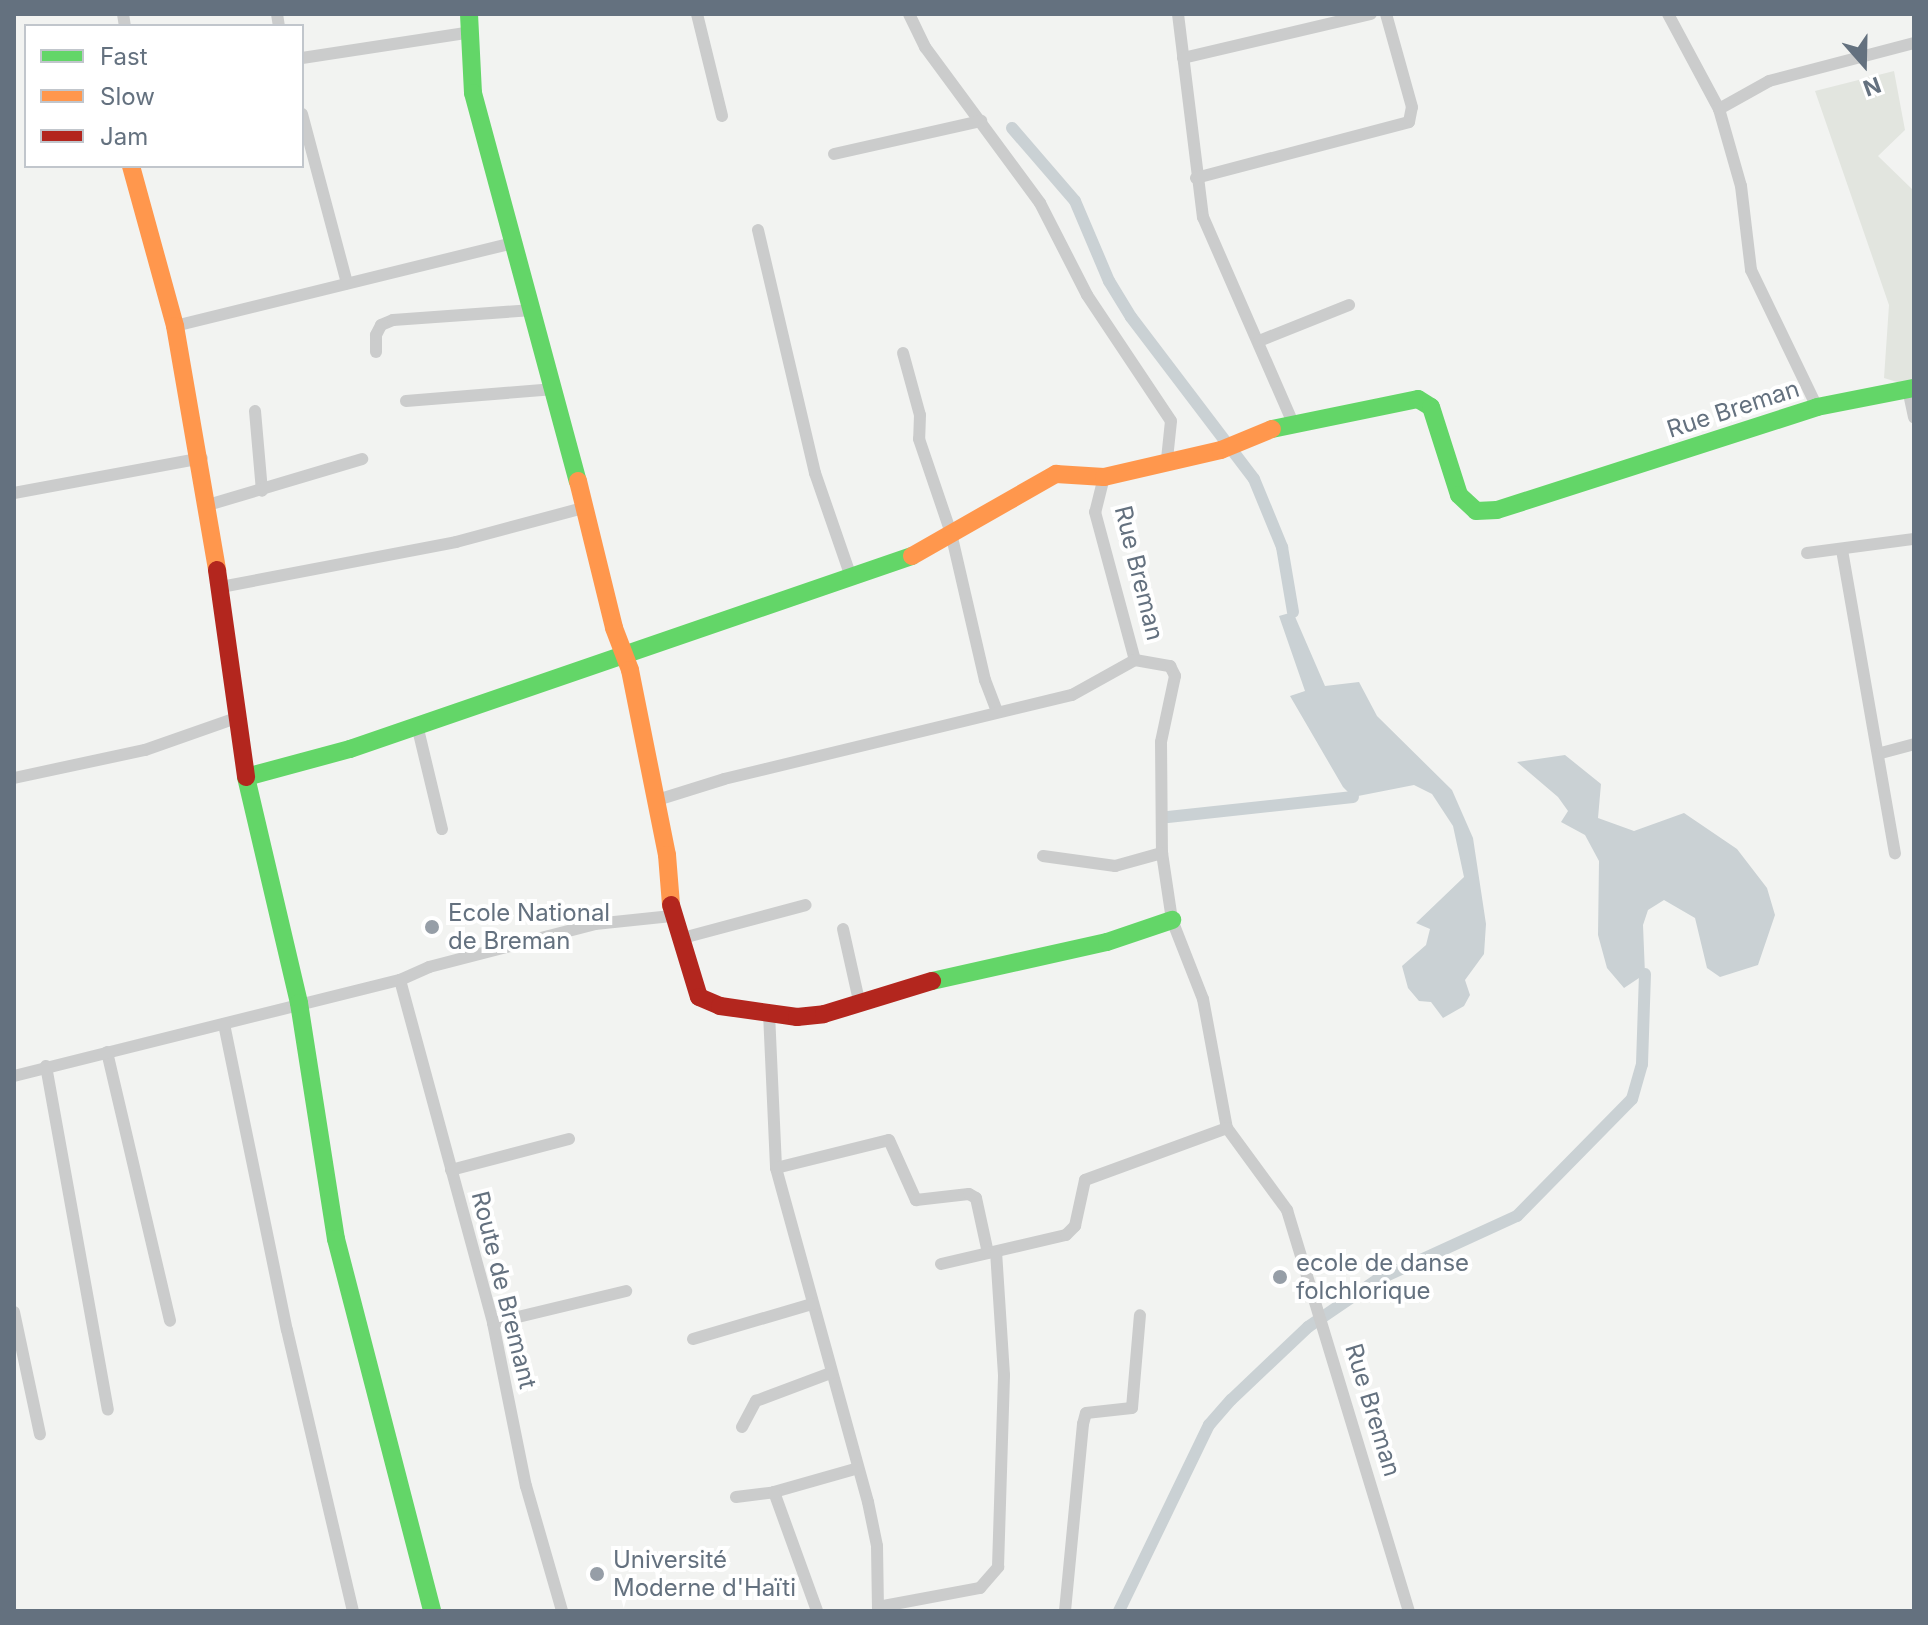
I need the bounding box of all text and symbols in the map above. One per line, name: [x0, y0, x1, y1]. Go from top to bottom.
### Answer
legend: [24, 24, 304, 168]
north arrow: [1824, 24, 1904, 104]
text: Fast: [100, 42, 148, 71]
text: N: [1860, 71, 1885, 102]
text: Slow: [100, 82, 155, 111]
text: Jam: [100, 122, 148, 151]
street label: Rue Breman: [1663, 374, 1803, 444]
street label: Rue Breman: [1108, 503, 1170, 643]
place label: Ecole National de Breman: [448, 899, 610, 955]
marker: Ecole National de Breman: [423, 918, 441, 936]
street label: Route de Bremant: [466, 1188, 542, 1392]
place label: ecole de danse folchlorique: [1296, 1249, 1469, 1305]
marker: ecole de danse folchlorique: [1271, 1268, 1289, 1286]
street label: Rue Breman: [1339, 1340, 1407, 1480]
place label: Université Moderne d'Haïti: [613, 1546, 796, 1602]
marker: Université Moderne d'Haïti: [588, 1565, 606, 1583]

